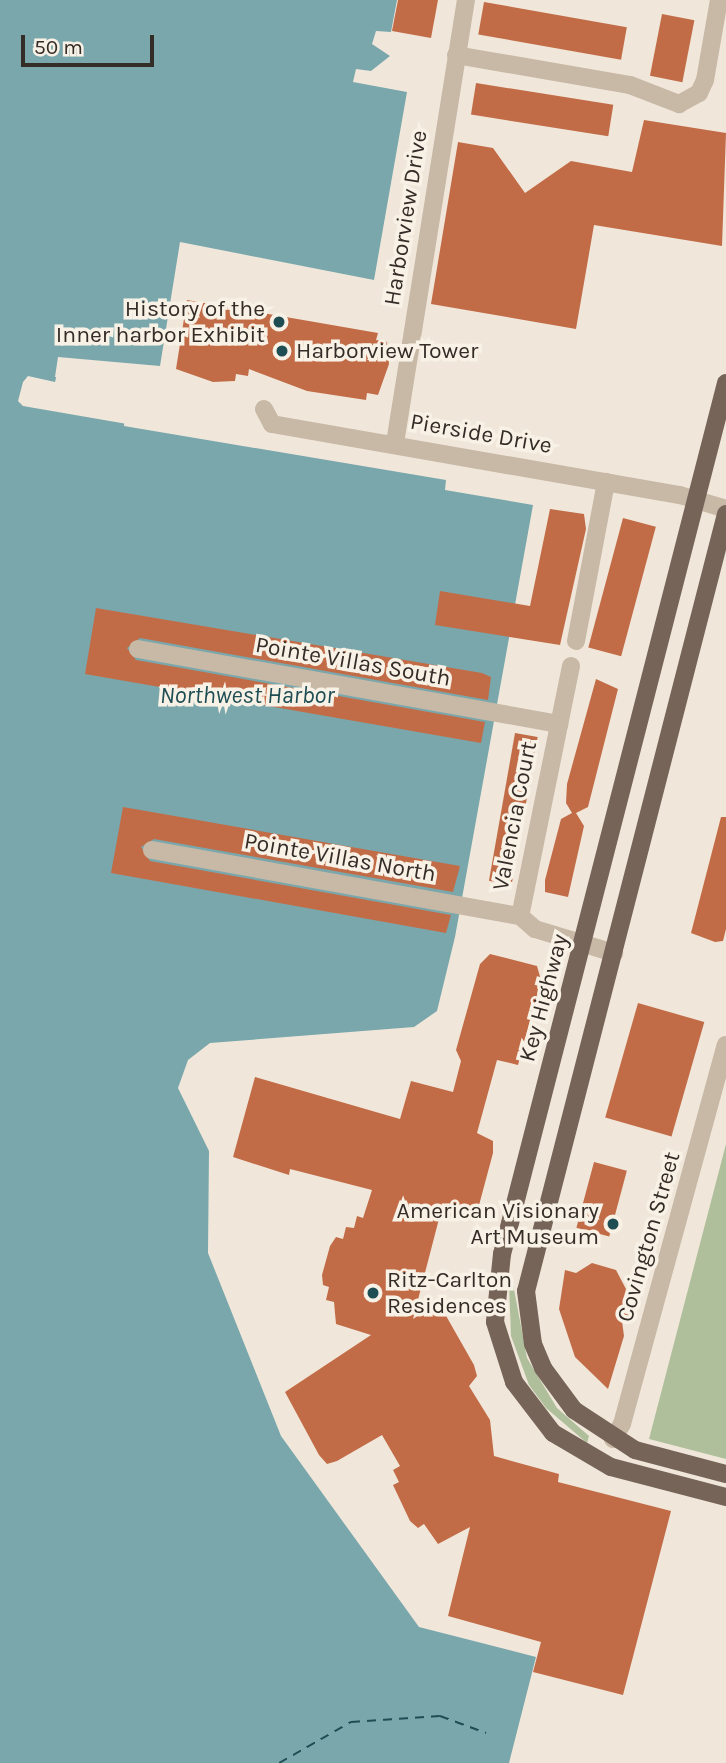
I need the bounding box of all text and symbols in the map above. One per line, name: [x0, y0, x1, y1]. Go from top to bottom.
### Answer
scale bar: [24, 21, 158, 65]
text: 50 m: [34, 35, 83, 59]
street label: Harborview Drive: [379, 128, 433, 308]
place label: History of the Inner harbor Exhibit: [56, 295, 265, 349]
marker: History of the Inner harbor Exhibit: [271, 314, 287, 330]
place label: Harborview Tower: [296, 337, 478, 365]
marker: Harborview Tower: [274, 343, 290, 359]
street label: Pierside Drive: [408, 408, 554, 460]
street label: Pointe Villas South: [253, 631, 453, 693]
water label: Northwest Harbor: [160, 682, 334, 710]
street label: Valencia Court: [487, 739, 543, 893]
street label: Pointe Villas North: [242, 828, 438, 888]
street label: Key Highway: [514, 931, 574, 1065]
street label: Covington Street: [612, 1149, 686, 1325]
place label: American Visionary Art Museum: [397, 1197, 599, 1251]
marker: American Visionary Art Museum: [605, 1216, 621, 1232]
place label: Ritz-Carlton Residences: [387, 1266, 512, 1320]
marker: Ritz-Carlton Residences: [365, 1285, 381, 1301]

